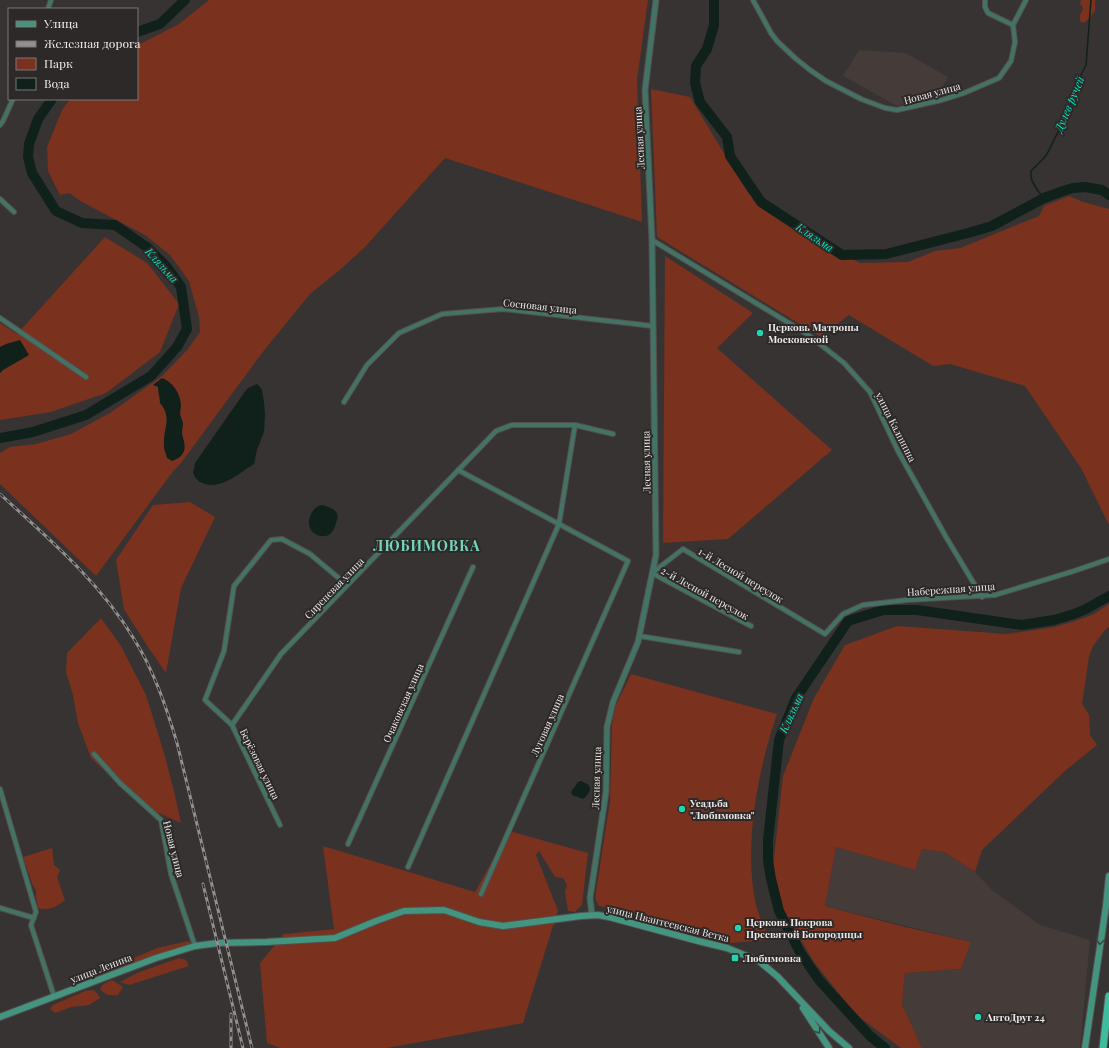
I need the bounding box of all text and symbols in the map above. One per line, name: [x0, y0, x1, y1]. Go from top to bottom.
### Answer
legend: [8, 8, 138, 100]
text: Улица: [43, 15, 78, 31]
text: Железная дорога: [44, 35, 141, 51]
text: Парк: [44, 55, 73, 71]
water label: Дулев ручей: [1050, 73, 1088, 136]
text: Вода: [44, 75, 70, 91]
street label: Новая улица: [902, 79, 962, 107]
street label: Лесная улица: [630, 106, 648, 171]
water label: Клязьма: [792, 218, 837, 255]
water label: Клязьма: [142, 244, 182, 286]
street label: Сосновая улица: [502, 295, 578, 317]
place label: Церковь Матроны Московской: [768, 320, 860, 346]
marker: Церковь Матроны Московской: [755, 328, 765, 338]
street label: улица Калинина: [872, 389, 920, 464]
street label: Лесная улица: [638, 431, 654, 494]
district label: ЛЮБИМОВКА: [372, 536, 481, 555]
street label: 1-й Лесной переулок: [696, 544, 786, 606]
street label: Сиреневая улица: [301, 554, 367, 622]
street label: 2-й Лесной переулок: [659, 563, 752, 623]
street label: Набережная улица: [906, 579, 996, 599]
street label: Очаковская улица: [379, 661, 427, 745]
water label: Клязьма: [775, 690, 807, 736]
street label: Луговая улица: [527, 691, 567, 759]
street label: Берёзовая улица: [237, 726, 283, 802]
street label: Лесная улица: [588, 746, 604, 811]
place label: Усадьба "Любимовка": [689, 796, 755, 822]
marker: Усадьба "Любимовка": [677, 804, 687, 814]
street label: Новая улица: [160, 819, 188, 879]
street label: улица Ивантеевская Ветка: [604, 901, 731, 945]
place label: Церковь Покрова Пресвятой Богородицы: [746, 915, 863, 941]
marker: Церковь Покрова Пресвятой Богородицы: [733, 923, 743, 933]
one-way arrow: [1096, 939, 1105, 945]
street label: улица Ленина: [67, 950, 134, 986]
place label: Любимовка: [742, 951, 802, 965]
marker: Любимовка: [730, 953, 740, 963]
place label: АвтоДруг 24: [985, 1010, 1045, 1024]
marker: АвтоДруг 24: [973, 1012, 983, 1022]
one-way arrow: [813, 1026, 820, 1033]

